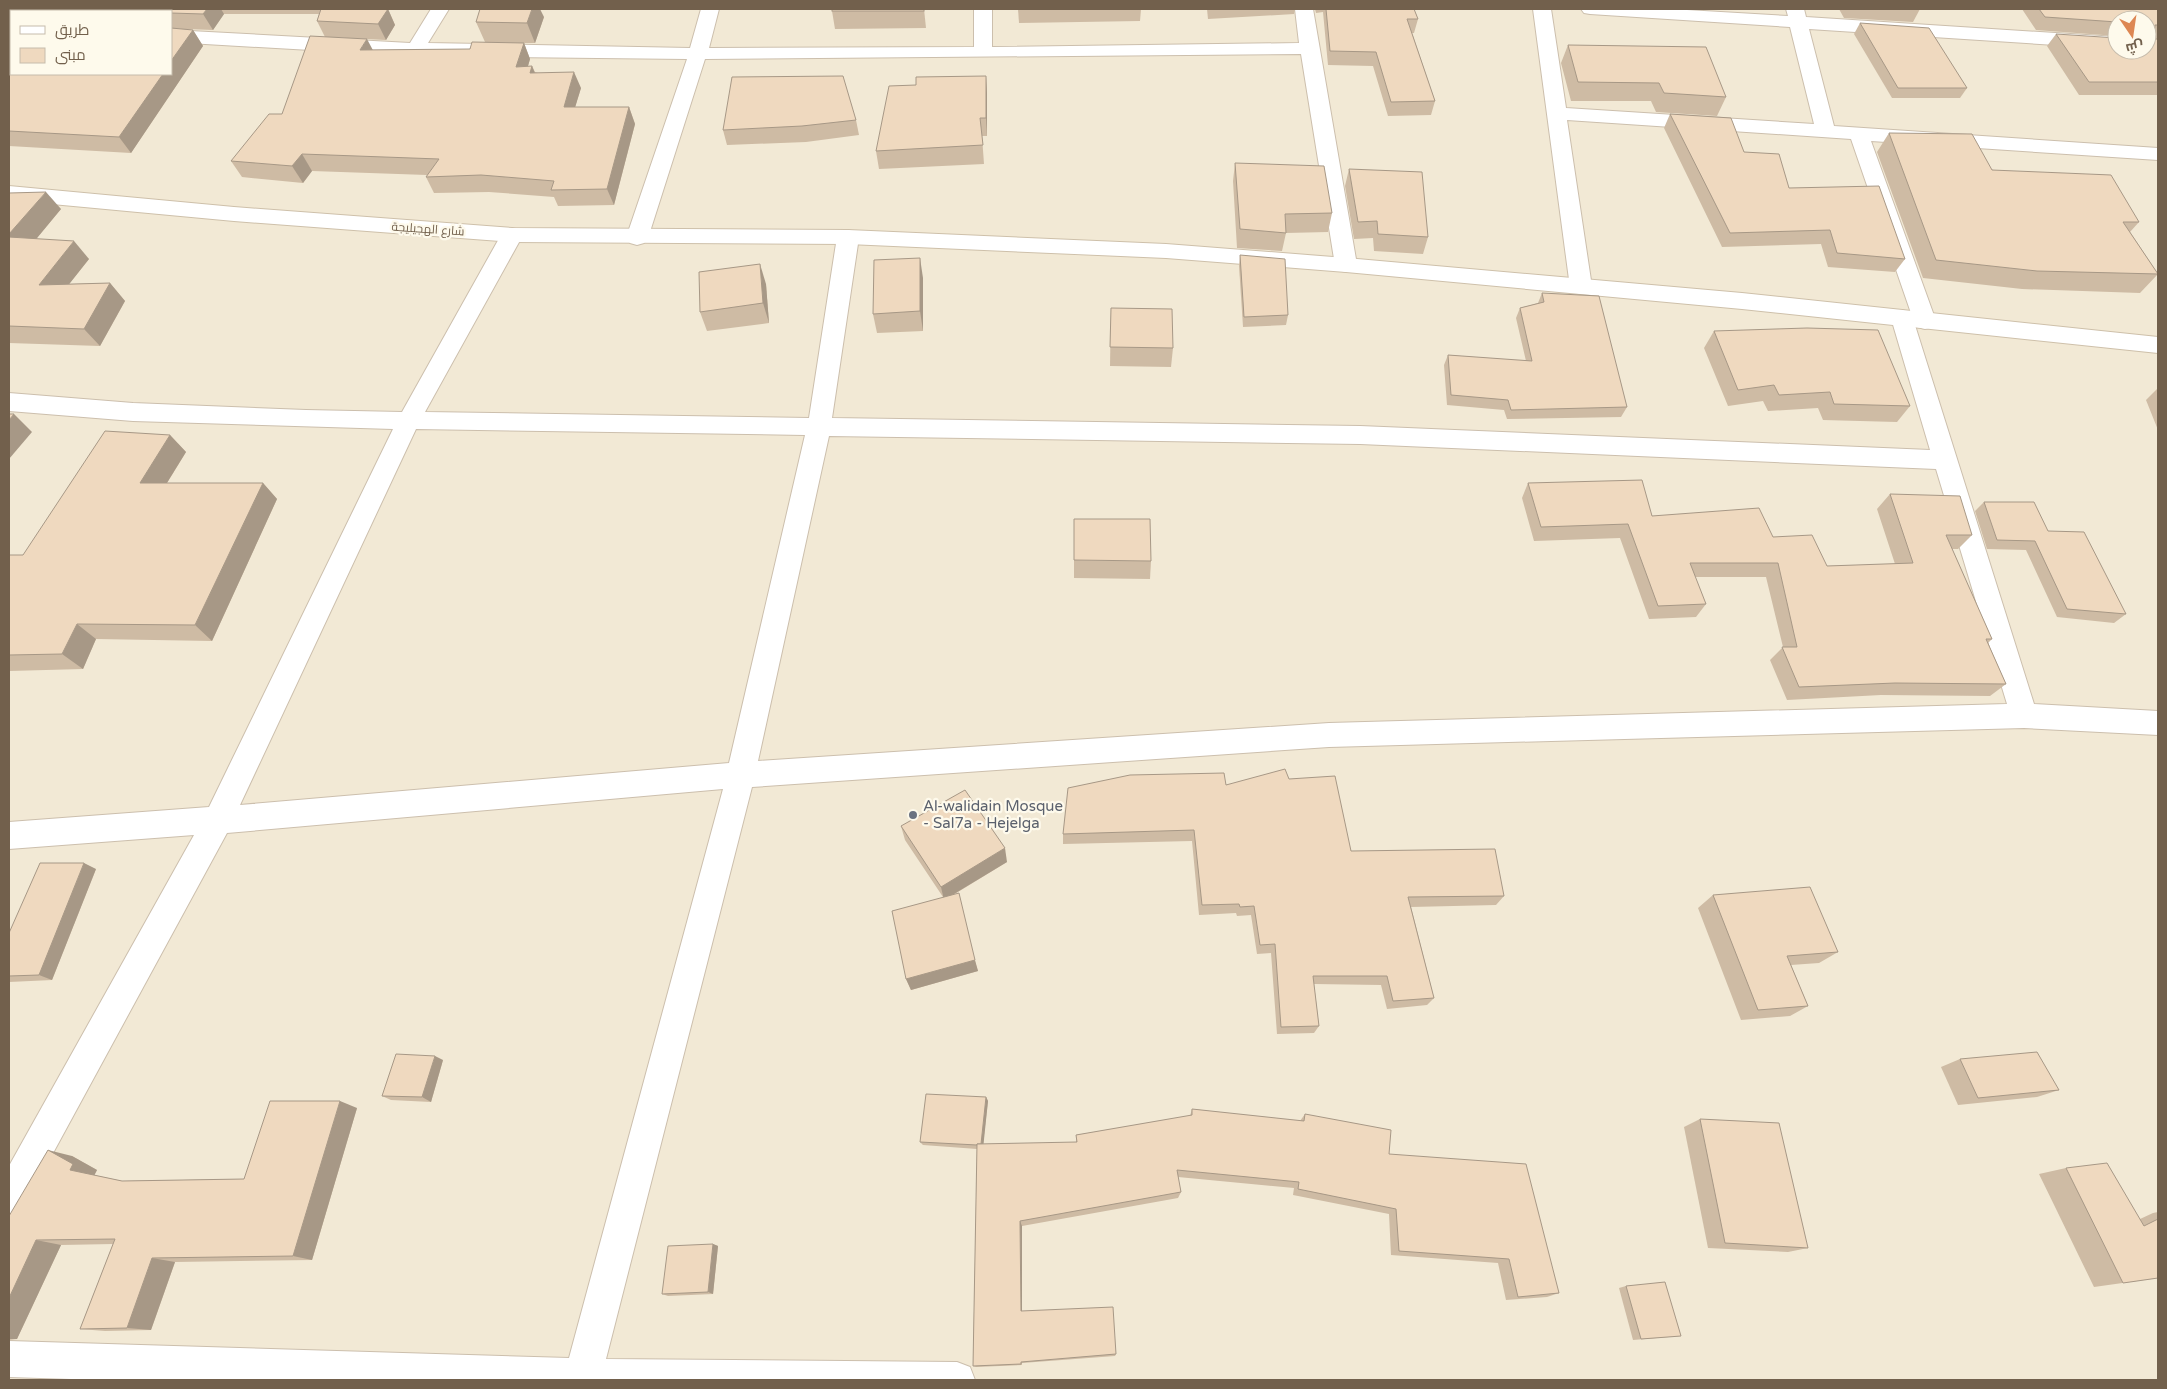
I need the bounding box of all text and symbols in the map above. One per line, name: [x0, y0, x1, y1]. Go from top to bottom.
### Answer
legend: [10, 10, 172, 75]
north arrow: [2107, 10, 2157, 60]
text: طريق: [55, 21, 89, 40]
text: ش: [2124, 37, 2145, 57]
text: مبنى: [55, 46, 86, 65]
street label: شارع الهجيليجة: [391, 219, 465, 240]
place label: Al-walidain Mosque - Sal7a - Hejelga: [923, 797, 1063, 832]
marker: Al-walidain Mosque - Sal7a - Hejelga: [907, 809, 919, 821]

